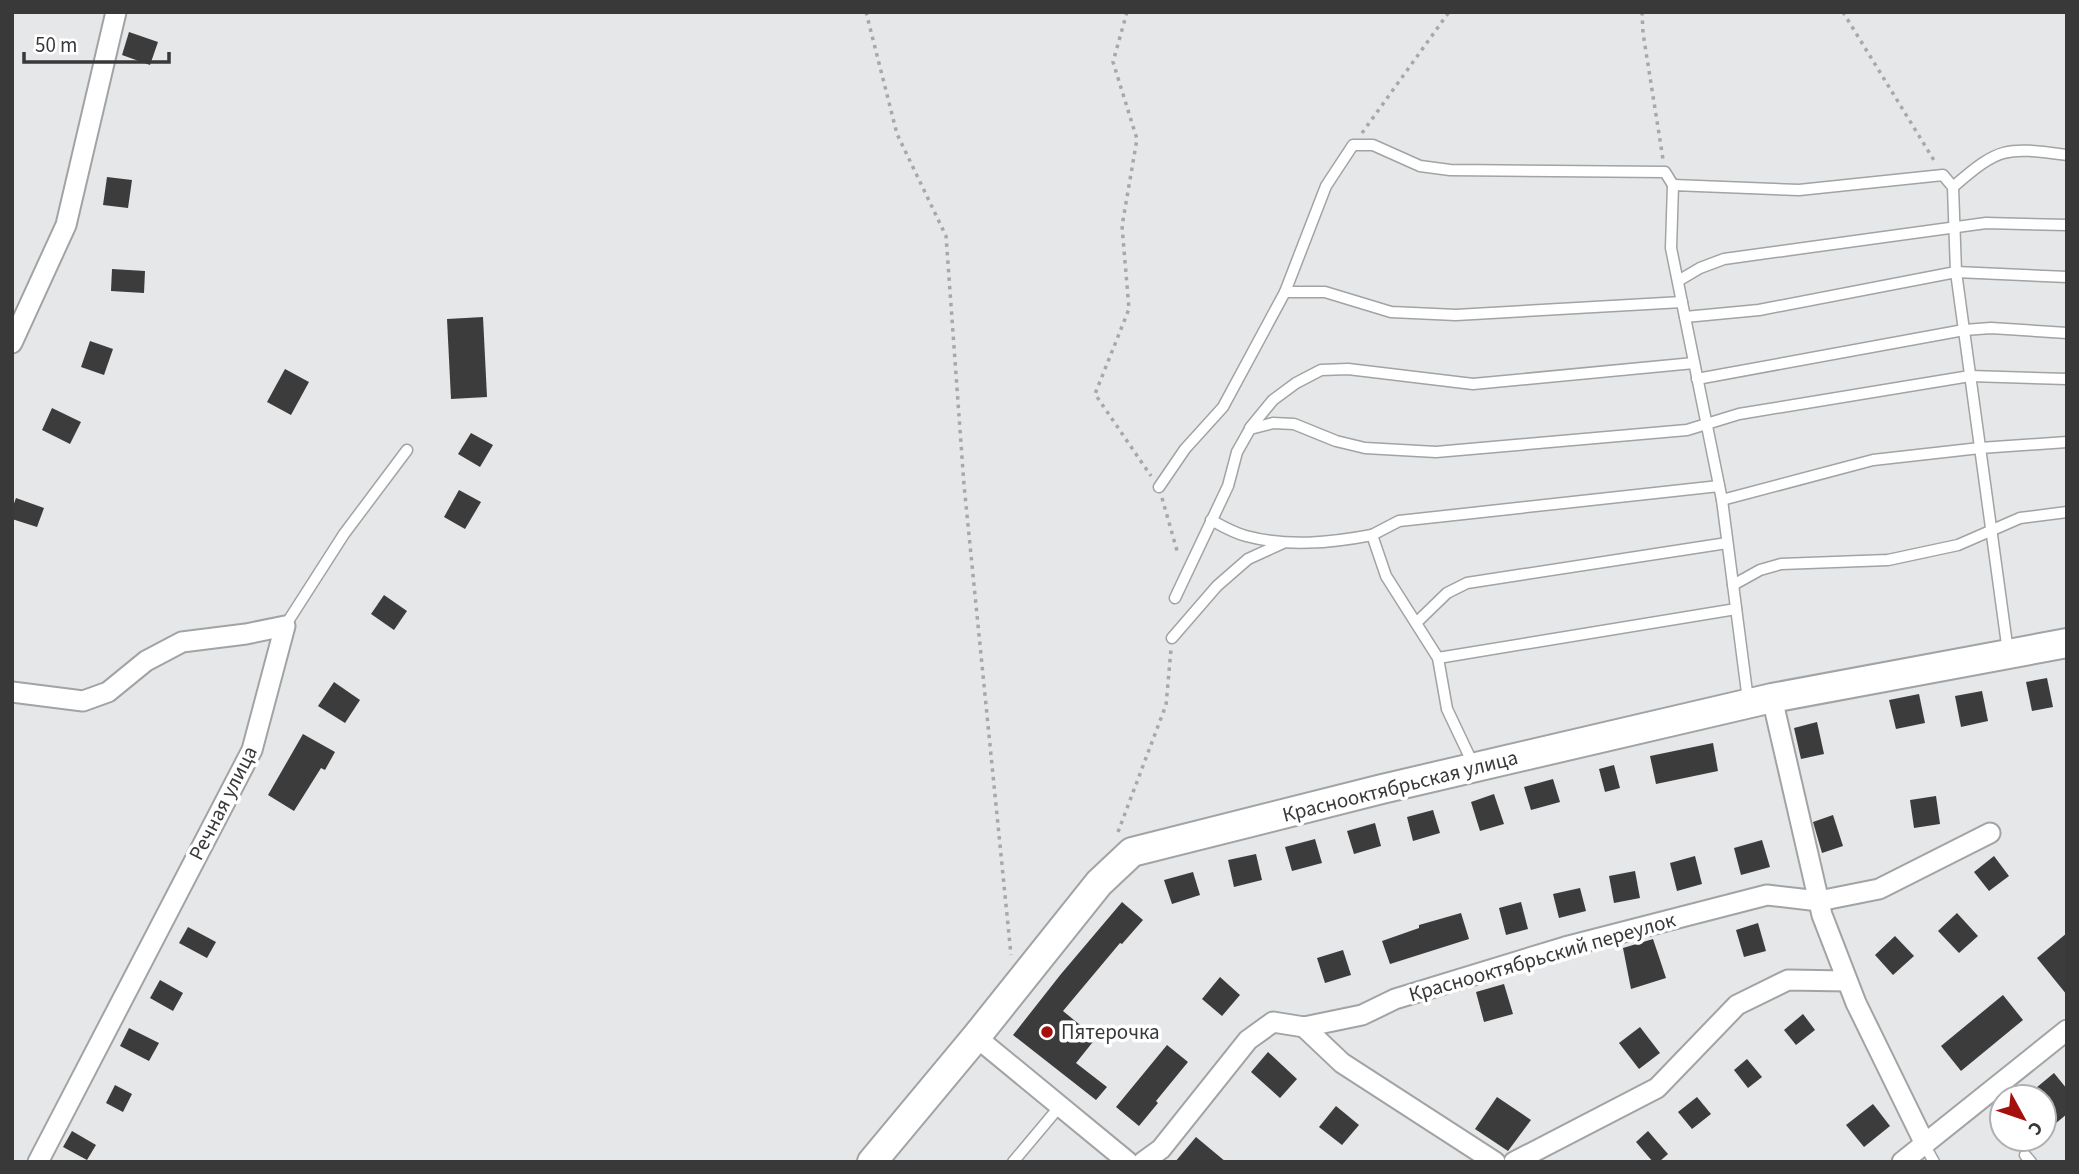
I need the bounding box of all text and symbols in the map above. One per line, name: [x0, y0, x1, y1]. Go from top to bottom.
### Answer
scale bar: [24, 21, 170, 65]
text: 50 m: [35, 30, 77, 60]
street label: Речная улица: [181, 740, 265, 866]
street label: Краснооктябрьская улица: [1279, 742, 1521, 830]
street label: Краснооктябрьский переулок: [1405, 904, 1679, 1009]
place label: Пятерочка: [1061, 1017, 1160, 1047]
marker: Пятерочка: [1039, 1024, 1055, 1040]
north arrow: [1988, 1083, 2058, 1153]
text: С: [2021, 1115, 2049, 1141]

